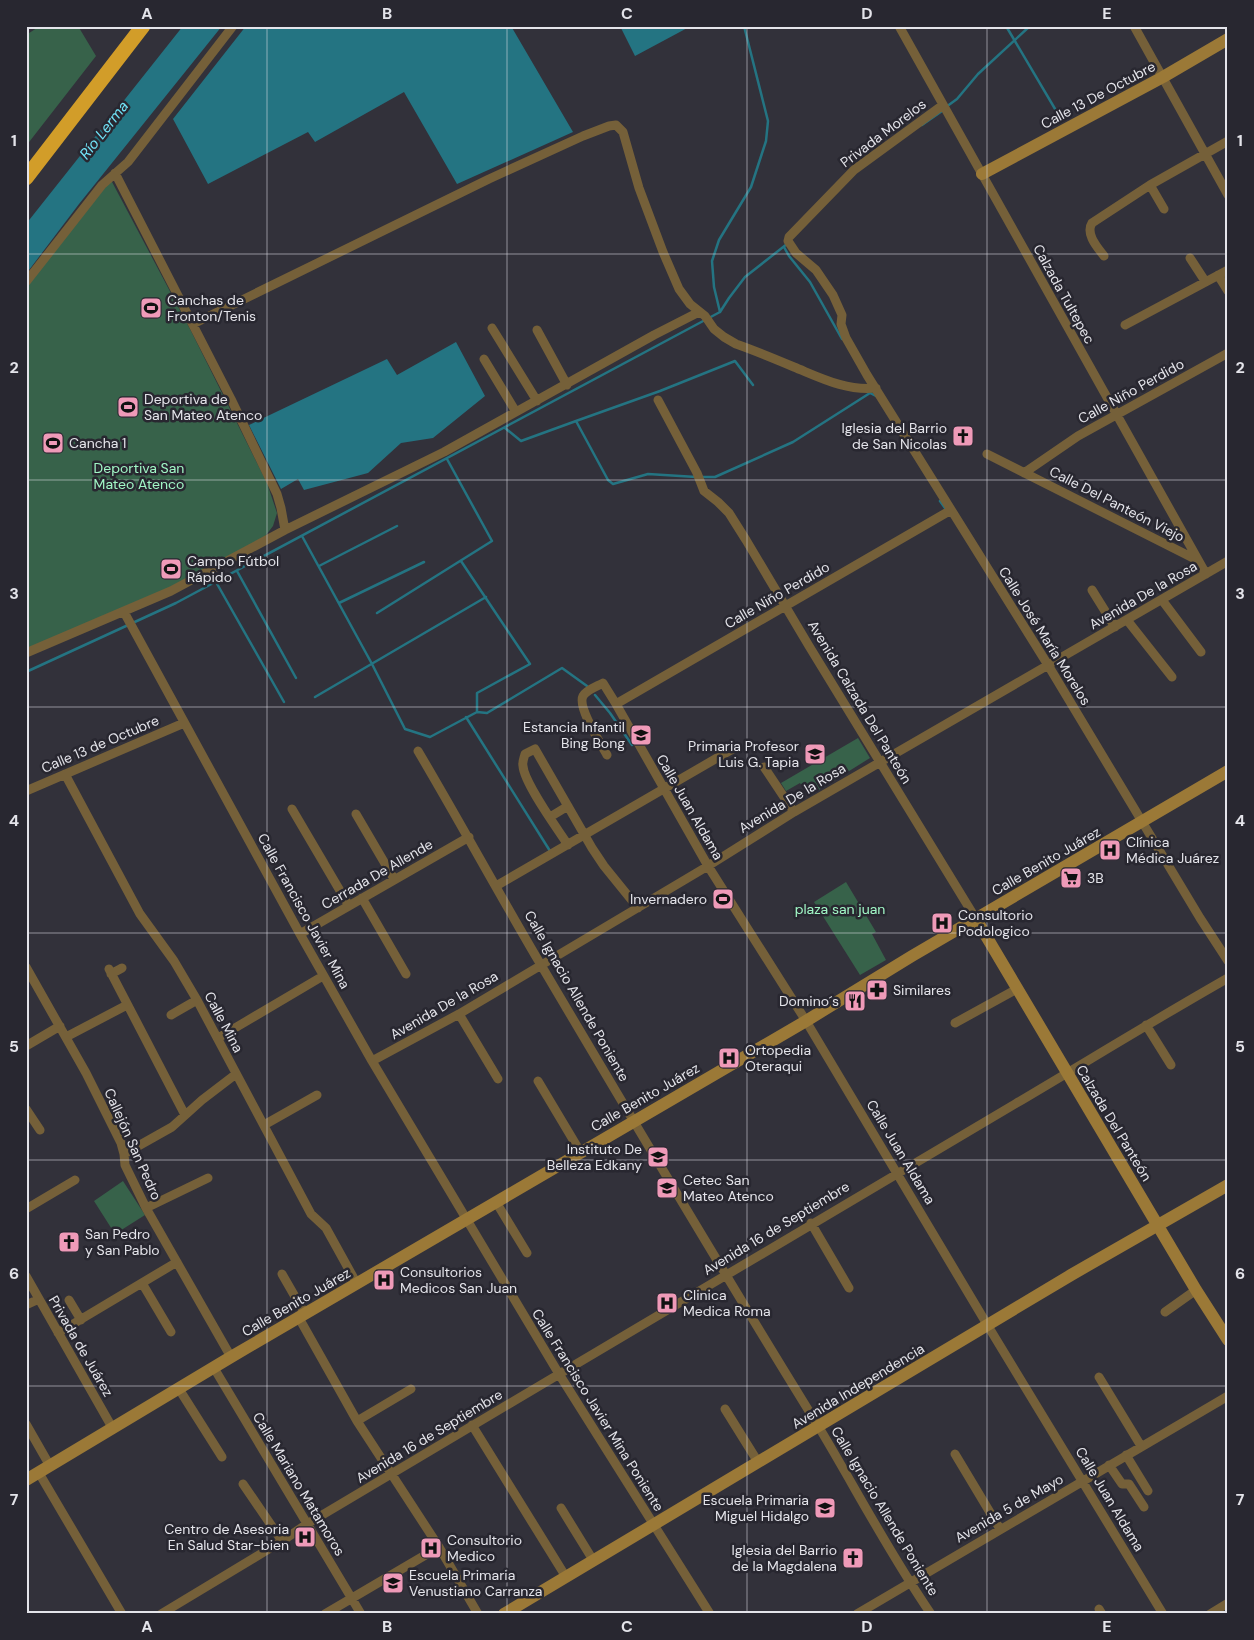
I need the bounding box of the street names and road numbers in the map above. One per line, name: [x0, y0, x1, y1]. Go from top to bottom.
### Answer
street label: Calle 13 De Octubre: [1038, 57, 1158, 133]
street label: Privada Morelos: [837, 95, 929, 171]
street label: Calzada Tultepec: [1029, 241, 1099, 347]
street label: Calle Niño Perdido: [1075, 354, 1187, 428]
street label: Calle Del Panteón Viejo: [1046, 462, 1188, 546]
street label: Avenida De la Rosa: [1086, 557, 1200, 633]
street label: Calle Niño Perdido: [721, 558, 833, 632]
street label: Calle José María Morelos: [995, 563, 1095, 709]
street label: Avenida Calzada Del Panteón: [804, 617, 916, 787]
street label: Calle 13 de Octubre: [38, 711, 162, 777]
street label: Calle Juan Aldama: [652, 751, 728, 863]
street label: Avenida De la Rosa: [735, 759, 849, 837]
street label: Calle Benito Juárez: [988, 823, 1104, 899]
street label: Calle Francisco Javier Mina: [254, 830, 354, 992]
street label: Cerrada De Allende: [318, 835, 436, 913]
street label: Calle Ignacio Allende Poniente: [521, 907, 633, 1085]
street label: Avenida De la Rosa: [387, 967, 501, 1043]
street label: Calle Mina: [200, 988, 248, 1056]
street label: Calle Benito Juárez: [587, 1059, 703, 1135]
street label: Calzada Del Panteón: [1072, 1062, 1156, 1184]
street label: Callejón San Pedro: [100, 1085, 166, 1203]
street label: Calle Juan Aldama: [863, 1096, 939, 1208]
street label: Avenida 16 de Septiembre: [699, 1177, 853, 1279]
street label: Calle Benito Juárez: [238, 1264, 354, 1340]
street label: Privada de Juárez: [45, 1292, 117, 1400]
street label: Calle Francisco Javier Mina Poniente: [528, 1305, 668, 1515]
street label: Avenida Independencia: [788, 1339, 928, 1433]
street label: Avenida 16 de Septiembre: [352, 1385, 506, 1487]
street label: Calle Mariano Matamoros: [249, 1409, 349, 1559]
street label: Calle Ignacio Allende Poniente: [827, 1423, 943, 1599]
street label: Calle Juan Aldama: [1072, 1443, 1148, 1555]
street label: Avenida 5 de Mayo: [951, 1470, 1067, 1546]

